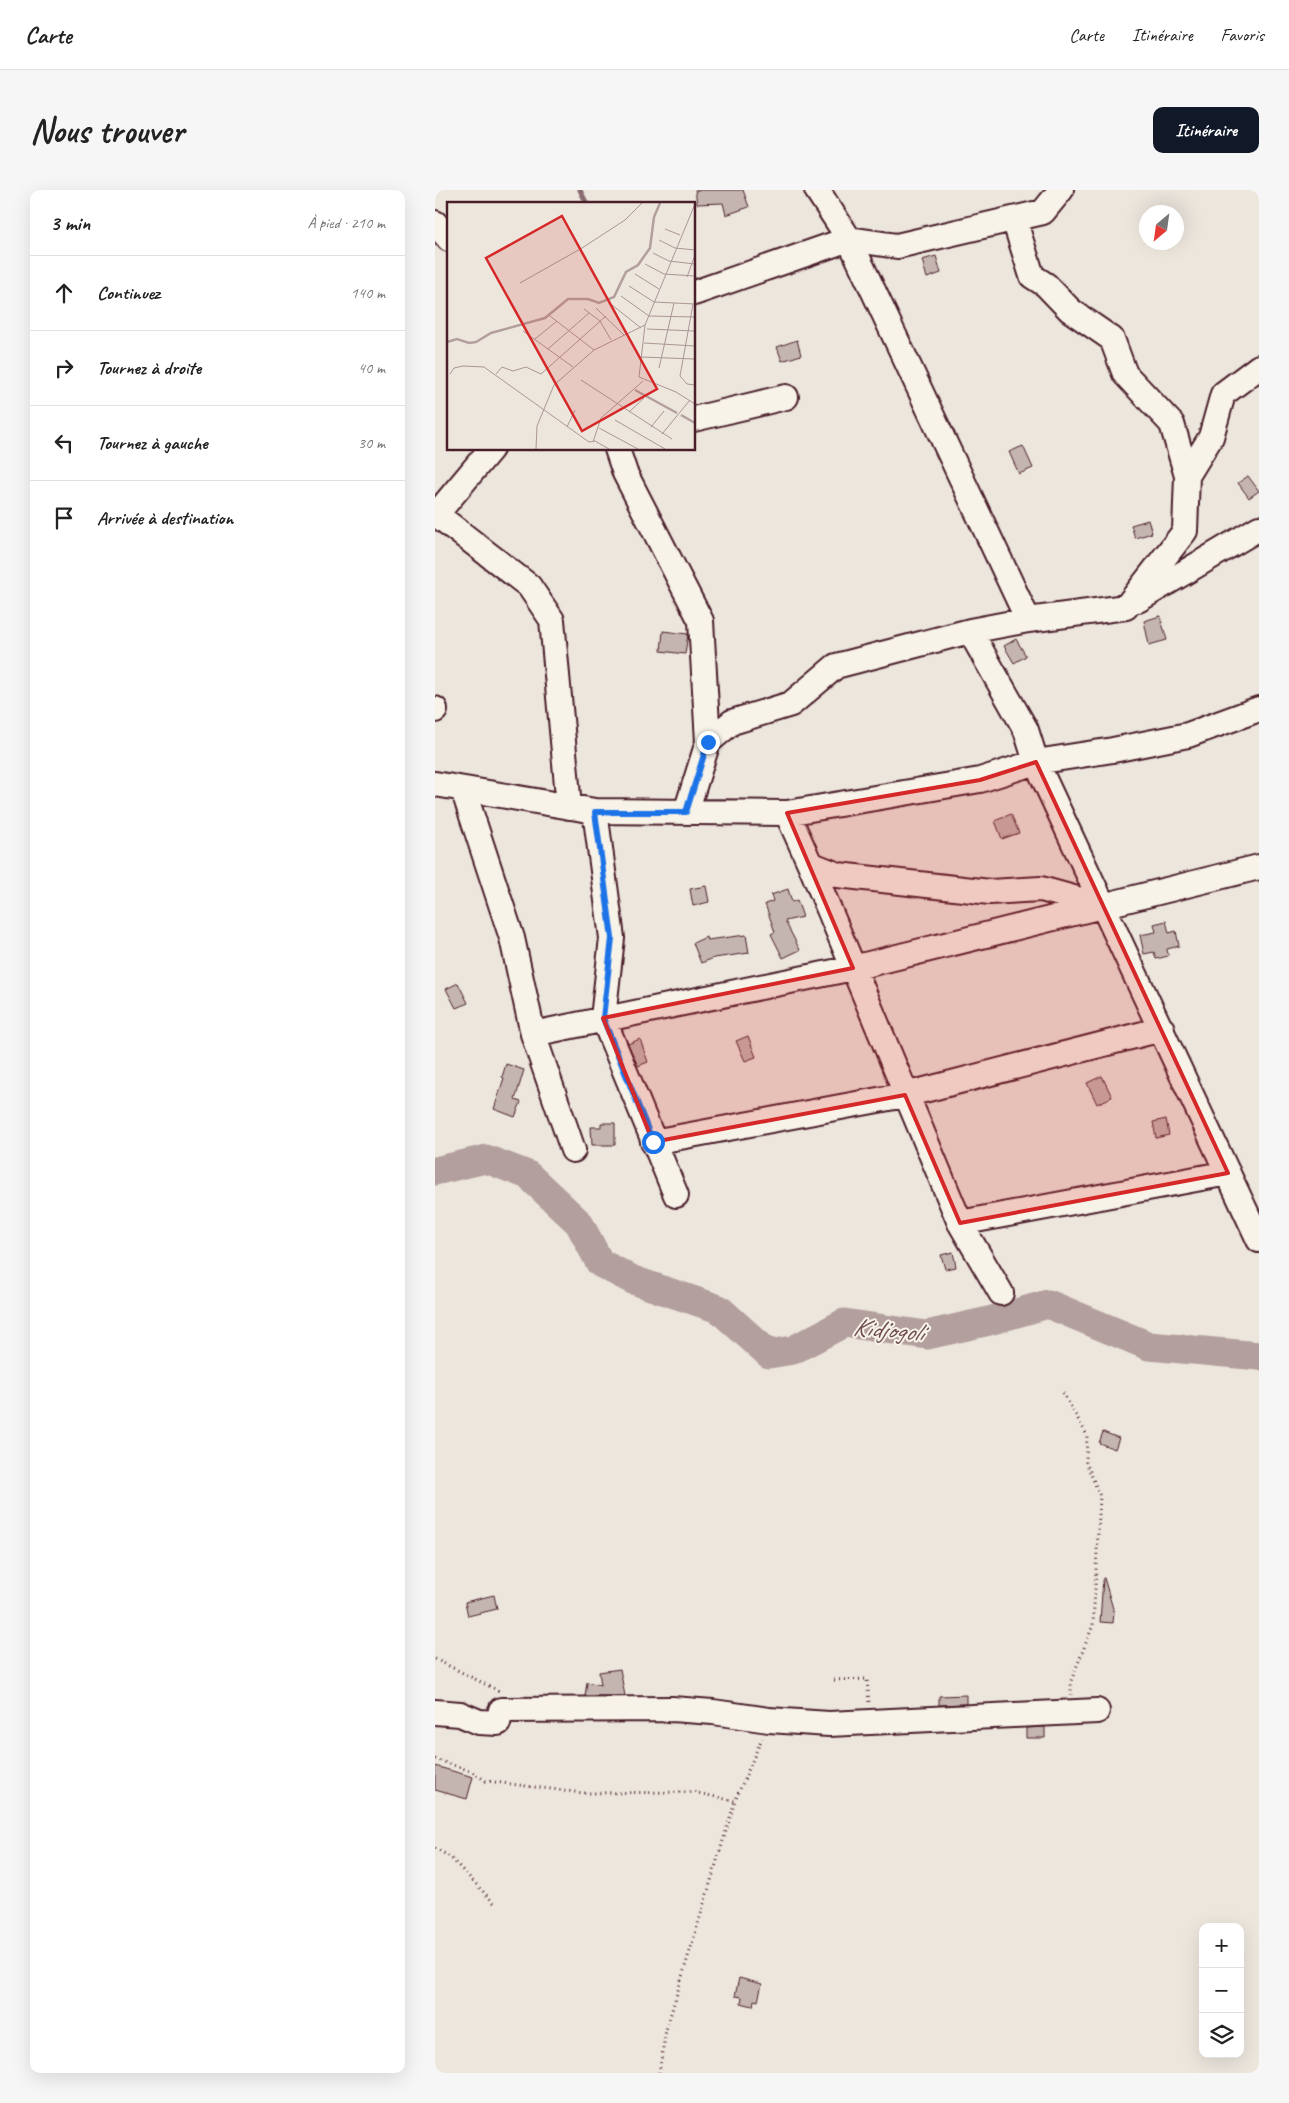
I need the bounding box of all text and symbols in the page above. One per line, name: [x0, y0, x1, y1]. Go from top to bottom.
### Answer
text: Carte: [25, 20, 72, 50]
text: Carte: [1069, 24, 1104, 46]
text: Itinéraire: [1132, 24, 1193, 46]
text: Favoris: [1221, 24, 1264, 46]
button: Itinéraire: [1153, 107, 1259, 153]
text: Nous trouver: [30, 108, 184, 153]
inset map: [447, 202, 695, 450]
north arrow: [1139, 205, 1184, 250]
text: 3 min: [50, 210, 90, 236]
text: À pied · 210 m: [307, 213, 385, 233]
icon: ahead: [50, 279, 78, 307]
text: Continuez: [97, 281, 160, 305]
text: 140 m: [351, 283, 385, 303]
icon: right: [50, 354, 78, 382]
text: Tournez à droite: [97, 356, 201, 380]
text: 40 m: [358, 358, 385, 378]
icon: left: [50, 429, 78, 457]
text: Tournez à gauche: [97, 431, 208, 455]
text: 30 m: [358, 433, 385, 453]
icon: arrive: [50, 504, 78, 532]
text: Arrivée à destination: [97, 506, 233, 530]
route end: [697, 731, 720, 754]
route start: [642, 1131, 665, 1154]
water label: Kidjogoli: [851, 1310, 931, 1350]
map controls: [1199, 1923, 1244, 2058]
button: +: [1199, 1923, 1244, 1968]
button: −: [1199, 1968, 1244, 2013]
button: layers: [1199, 2013, 1244, 2058]

